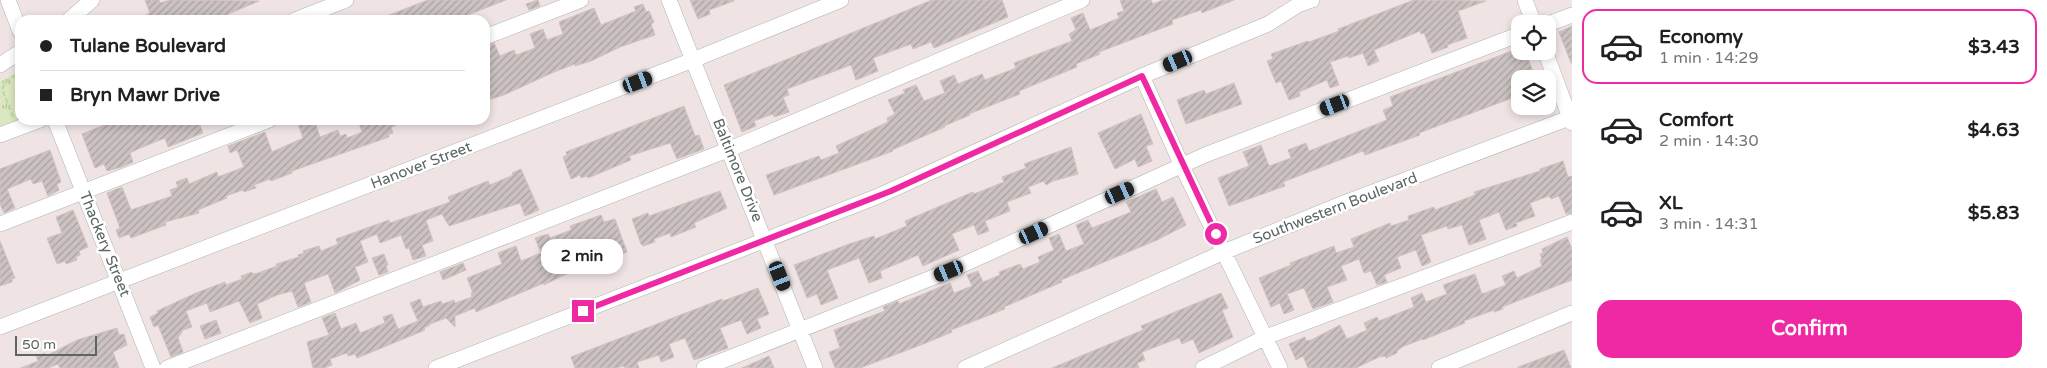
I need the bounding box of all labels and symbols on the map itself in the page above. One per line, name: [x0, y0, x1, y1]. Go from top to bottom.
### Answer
car: [1161, 48, 1194, 74]
car: [621, 70, 654, 94]
car: [1318, 93, 1351, 117]
street label: Baltimore Drive: [709, 116, 767, 224]
street label: Hanover Street: [368, 137, 474, 193]
street label: Southwestern Boulevard: [1250, 168, 1420, 248]
car: [1103, 180, 1136, 206]
street label: Thackery Street: [76, 189, 134, 299]
car: [1017, 220, 1050, 246]
route start: [1205, 223, 1227, 245]
callout: 2 min: [542, 238, 624, 274]
car: [932, 258, 965, 284]
car: [767, 259, 792, 293]
route end: [572, 300, 594, 322]
scale bar: [15, 333, 98, 356]

